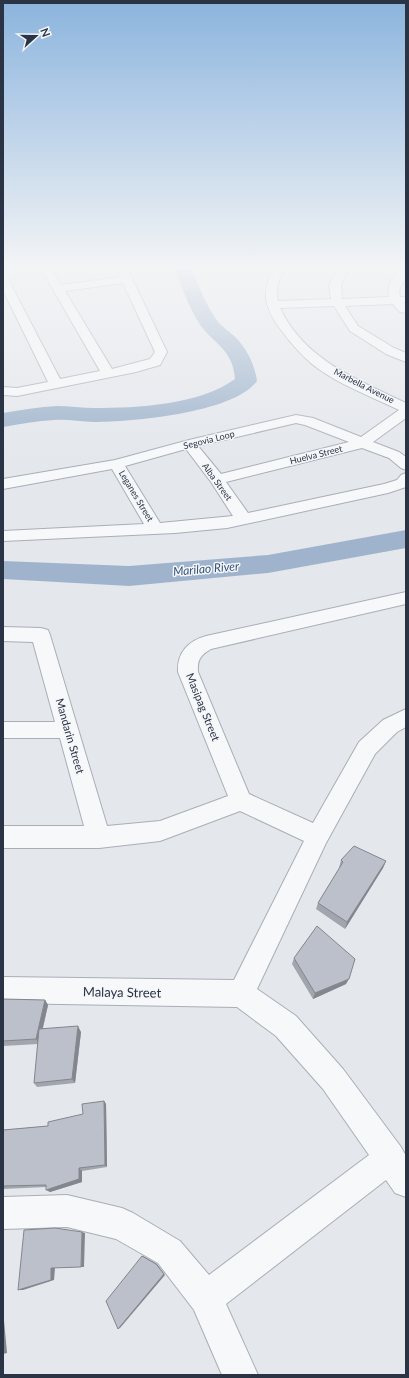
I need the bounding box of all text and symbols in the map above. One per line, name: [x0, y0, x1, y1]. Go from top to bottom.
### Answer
north arrow: [16, 16, 56, 56]
text: N: [38, 26, 53, 39]
street label: Marbella Avenue: [332, 366, 396, 406]
street label: Segovia Loop: [182, 428, 236, 451]
street label: Huelva Street: [288, 442, 344, 466]
street label: Alba Street: [200, 461, 235, 503]
street label: Leganes Street: [117, 468, 156, 524]
water label: Marilao River: [172, 558, 240, 579]
street label: Masipag Street: [184, 671, 223, 743]
street label: Mandarin Street: [54, 697, 87, 775]
street label: Malaya Street: [83, 983, 162, 1001]

